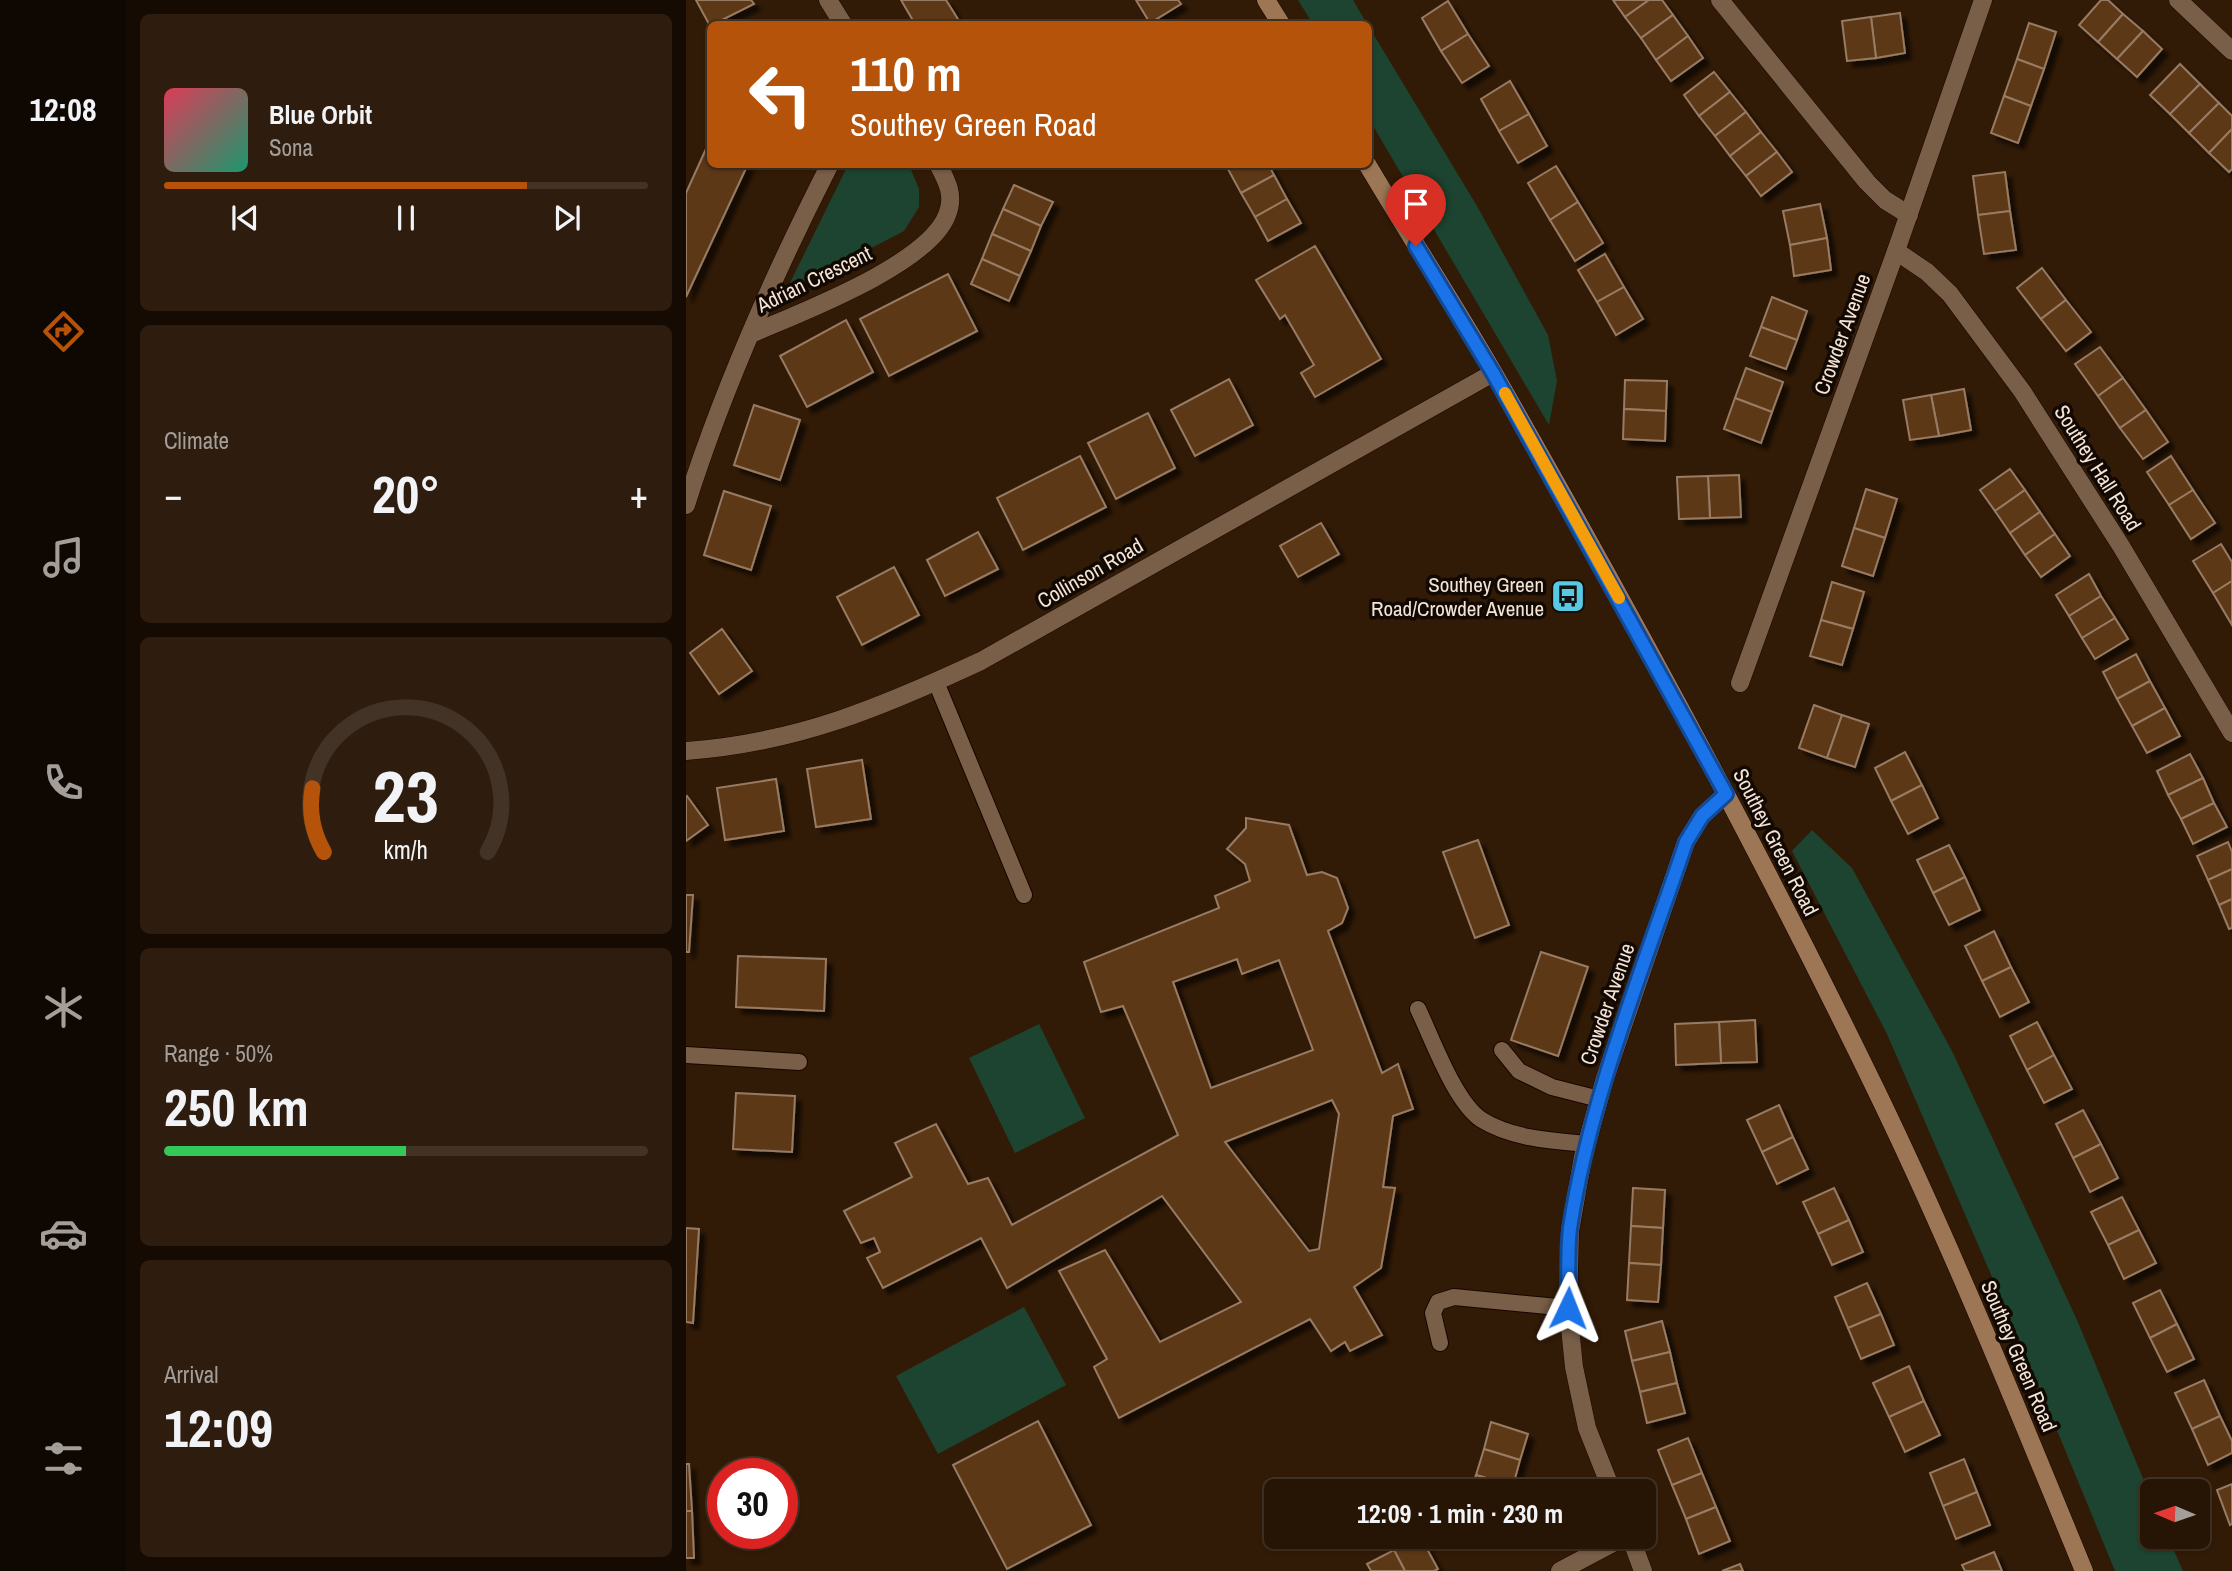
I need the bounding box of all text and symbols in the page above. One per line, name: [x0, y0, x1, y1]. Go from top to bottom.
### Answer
text: 110 m: [850, 40, 962, 106]
icon: left: [735, 49, 826, 140]
text: 12:08: [29, 88, 97, 131]
text: Blue Orbit: [269, 97, 372, 132]
text: Southey Green Road: [850, 103, 1097, 146]
text: Sona: [269, 132, 313, 163]
pin: [1386, 174, 1446, 246]
icon: arrive: [1397, 185, 1435, 223]
icon: previous: [226, 199, 264, 237]
icon: pause: [387, 199, 425, 237]
icon: next: [548, 199, 586, 237]
street label: Adrian Crescent: [751, 239, 876, 320]
street label: Crowder Avenue: [1807, 269, 1877, 399]
icon: directions: [39, 307, 88, 356]
street label: Southey Hall Road: [2048, 399, 2148, 537]
text: Climate: [164, 425, 229, 456]
text: 20°: [372, 459, 440, 529]
text: −: [164, 469, 182, 520]
text: +: [630, 469, 648, 520]
street label: Collinson Road: [1032, 531, 1148, 615]
icon: music: [39, 533, 88, 582]
place label: Southey Green Road/Crowder Avenue: [1371, 570, 1544, 623]
bus stop icon: Southey Green Road/Crowder Avenue: [1549, 577, 1587, 615]
text: 23: [373, 747, 439, 845]
icon: phone: [39, 758, 88, 807]
street label: Southey Green Road: [1726, 763, 1826, 921]
text: km/h: [384, 832, 428, 866]
street label: Crowder Avenue: [1573, 939, 1641, 1069]
icon: climate: [39, 983, 88, 1032]
text: Range · 50%: [164, 1038, 273, 1069]
text: 250 km: [164, 1072, 309, 1142]
icon: car: [39, 1209, 88, 1258]
position arrow: [1531, 1271, 1605, 1345]
street label: Southey Green Road: [1974, 1276, 2064, 1436]
text: Arrival: [164, 1359, 219, 1390]
text: 12:09: [164, 1393, 273, 1463]
icon: filters: [39, 1434, 88, 1483]
speed limit sign: 30: [707, 1458, 798, 1549]
north arrow: [2140, 1479, 2210, 1549]
map controls: [2140, 1479, 2210, 1549]
text: 12:09 · 1 min · 230 m: [1357, 1496, 1563, 1531]

